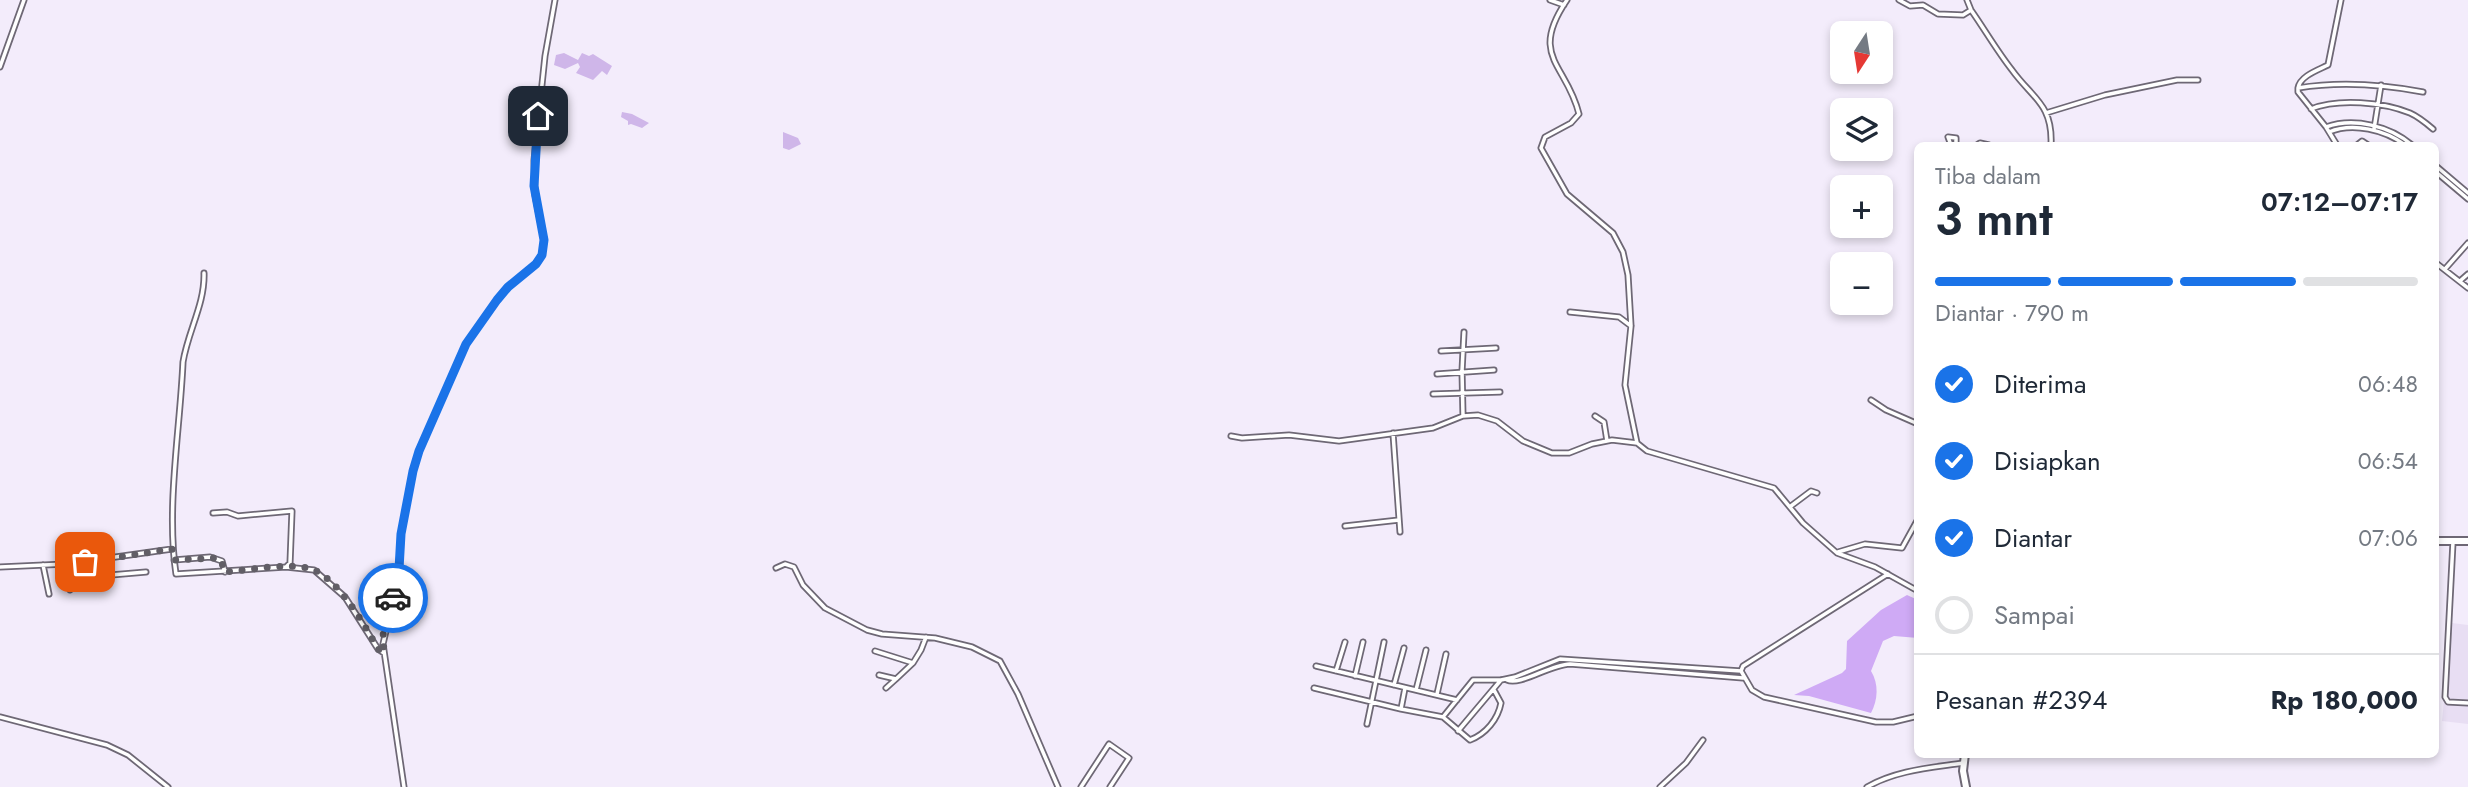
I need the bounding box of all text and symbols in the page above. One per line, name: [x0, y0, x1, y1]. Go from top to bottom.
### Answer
north arrow: [1830, 21, 1894, 84]
map controls: [1830, 21, 1893, 315]
pin: [508, 86, 568, 146]
icon: home: [519, 97, 557, 135]
button: layers: [1830, 98, 1893, 161]
text: Tiba dalam: [1935, 159, 2041, 193]
button: +: [1830, 175, 1893, 238]
text: 07:12–07:17: [2261, 183, 2418, 221]
text: 3 mnt: [1935, 186, 2053, 252]
button: −: [1830, 252, 1893, 315]
text: Diantar · 790 m: [1935, 296, 2089, 330]
icon: check: [1935, 365, 1973, 403]
text: Diterima: [1994, 365, 2087, 403]
text: 06:48: [2358, 367, 2418, 401]
icon: check: [1935, 442, 1973, 480]
text: Disiapkan: [1994, 442, 2101, 480]
text: 06:54: [2358, 444, 2418, 478]
icon: check: [1935, 519, 1973, 557]
text: Diantar: [1994, 519, 2072, 557]
text: 07:06: [2358, 521, 2418, 555]
pin: [55, 532, 115, 592]
icon: bag: [66, 543, 104, 581]
courier: [358, 563, 428, 633]
icon: car: [374, 579, 412, 617]
text: Sampai: [1994, 596, 2075, 634]
text: Pesanan #2394: [1935, 681, 2107, 719]
text: Rp 180,000: [2271, 681, 2418, 719]

